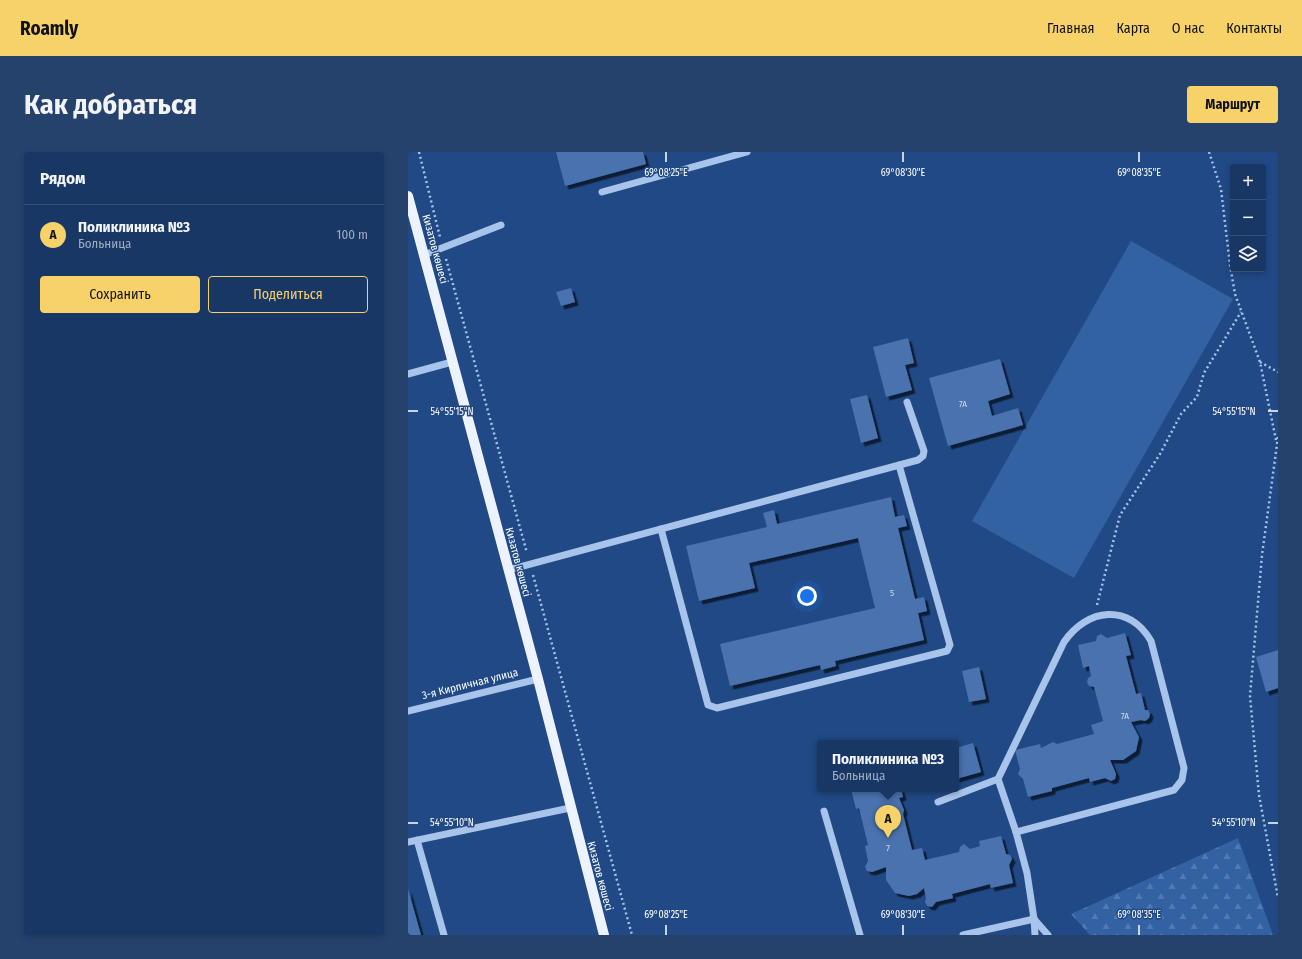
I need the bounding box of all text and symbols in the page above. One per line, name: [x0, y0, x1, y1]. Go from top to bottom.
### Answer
text: Roamly: [20, 17, 78, 40]
text: Главная: [1047, 20, 1094, 37]
text: Карта: [1116, 20, 1150, 37]
text: О нас: [1172, 20, 1204, 37]
text: Контакты: [1226, 20, 1282, 37]
button: Маршрут: [1187, 86, 1278, 123]
text: Как добраться: [24, 88, 197, 121]
map controls: [1230, 164, 1266, 272]
button: +: [1230, 164, 1266, 200]
text: 69°08'25"E: [644, 167, 688, 179]
text: 69°08'30"E: [881, 167, 926, 179]
text: 69°08'35"E: [1117, 167, 1161, 179]
text: Рядом: [40, 168, 85, 189]
button: −: [1230, 200, 1266, 236]
street label: Кизатов көшесі: [419, 213, 451, 285]
text: Поликлиника №3: [78, 218, 190, 236]
text: A: [49, 227, 57, 242]
text: 100 m: [336, 227, 368, 242]
text: Больница: [78, 236, 131, 251]
button: layers: [1230, 236, 1266, 272]
button: Сохранить: [40, 276, 200, 313]
button: Поделиться: [208, 276, 368, 313]
house number: 7А: [959, 399, 967, 409]
text: 54°55'15"N: [430, 406, 474, 418]
text: 54°55'15"N: [1212, 406, 1256, 418]
street label: Кизатов көшесі: [502, 526, 534, 598]
your location: [797, 586, 817, 606]
house number: 5: [890, 588, 894, 598]
street label: 3-я Кирпичная улица: [421, 666, 519, 702]
house number: 7А: [1121, 711, 1129, 721]
popup: [817, 740, 959, 792]
text: Поликлиника №3: [832, 750, 944, 768]
text: Больница: [832, 768, 885, 783]
pin: A: [875, 805, 901, 838]
text: 54°55'10"N: [430, 817, 474, 829]
text: 54°55'10"N: [1212, 817, 1256, 829]
street label: Кизатов көшесі: [584, 840, 616, 912]
house number: 7: [886, 843, 890, 853]
text: 69°08'25"E: [644, 909, 688, 921]
text: 69°08'30"E: [881, 909, 926, 921]
text: 69°08'35"E: [1117, 909, 1161, 921]

